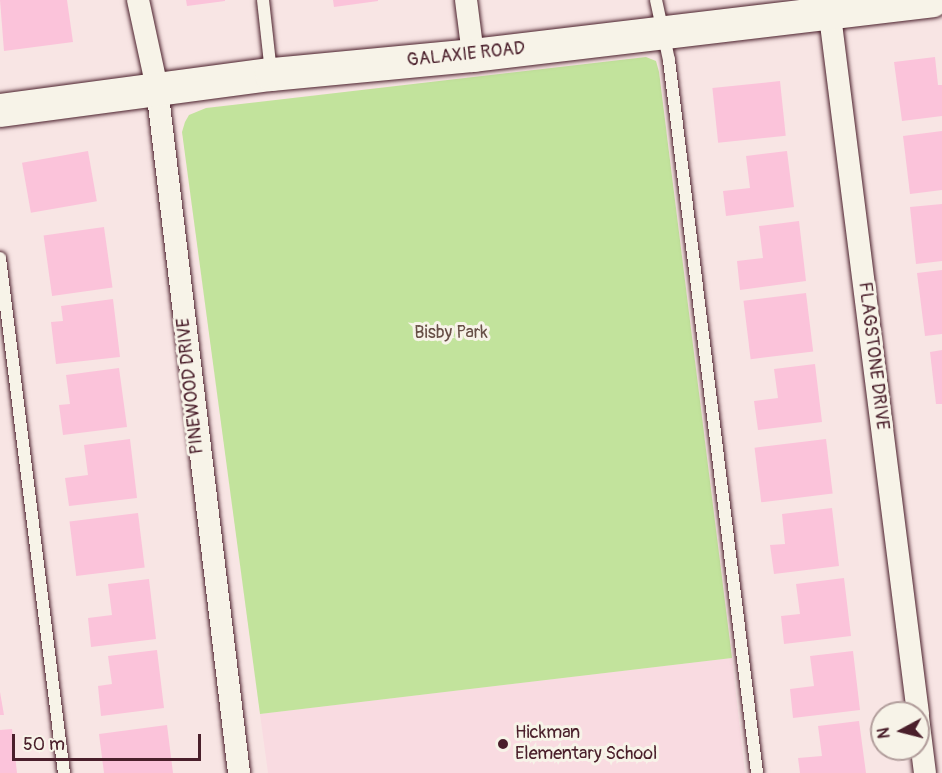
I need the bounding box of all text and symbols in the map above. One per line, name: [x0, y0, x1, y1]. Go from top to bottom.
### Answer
street label: GALAXIE ROAD: [406, 38, 526, 72]
street label: FLAGSTONE DRIVE: [853, 281, 893, 431]
street label: PINEWOOD DRIVE: [173, 317, 209, 455]
park label: Bisby Park: [414, 322, 488, 344]
north arrow: [870, 701, 930, 761]
scale bar: [15, 722, 204, 760]
place label: Hickman Elementary School: [515, 723, 657, 766]
text: N: [874, 726, 895, 740]
text: 50 m: [23, 733, 65, 756]
marker: Hickman Elementary School: [496, 737, 510, 751]

